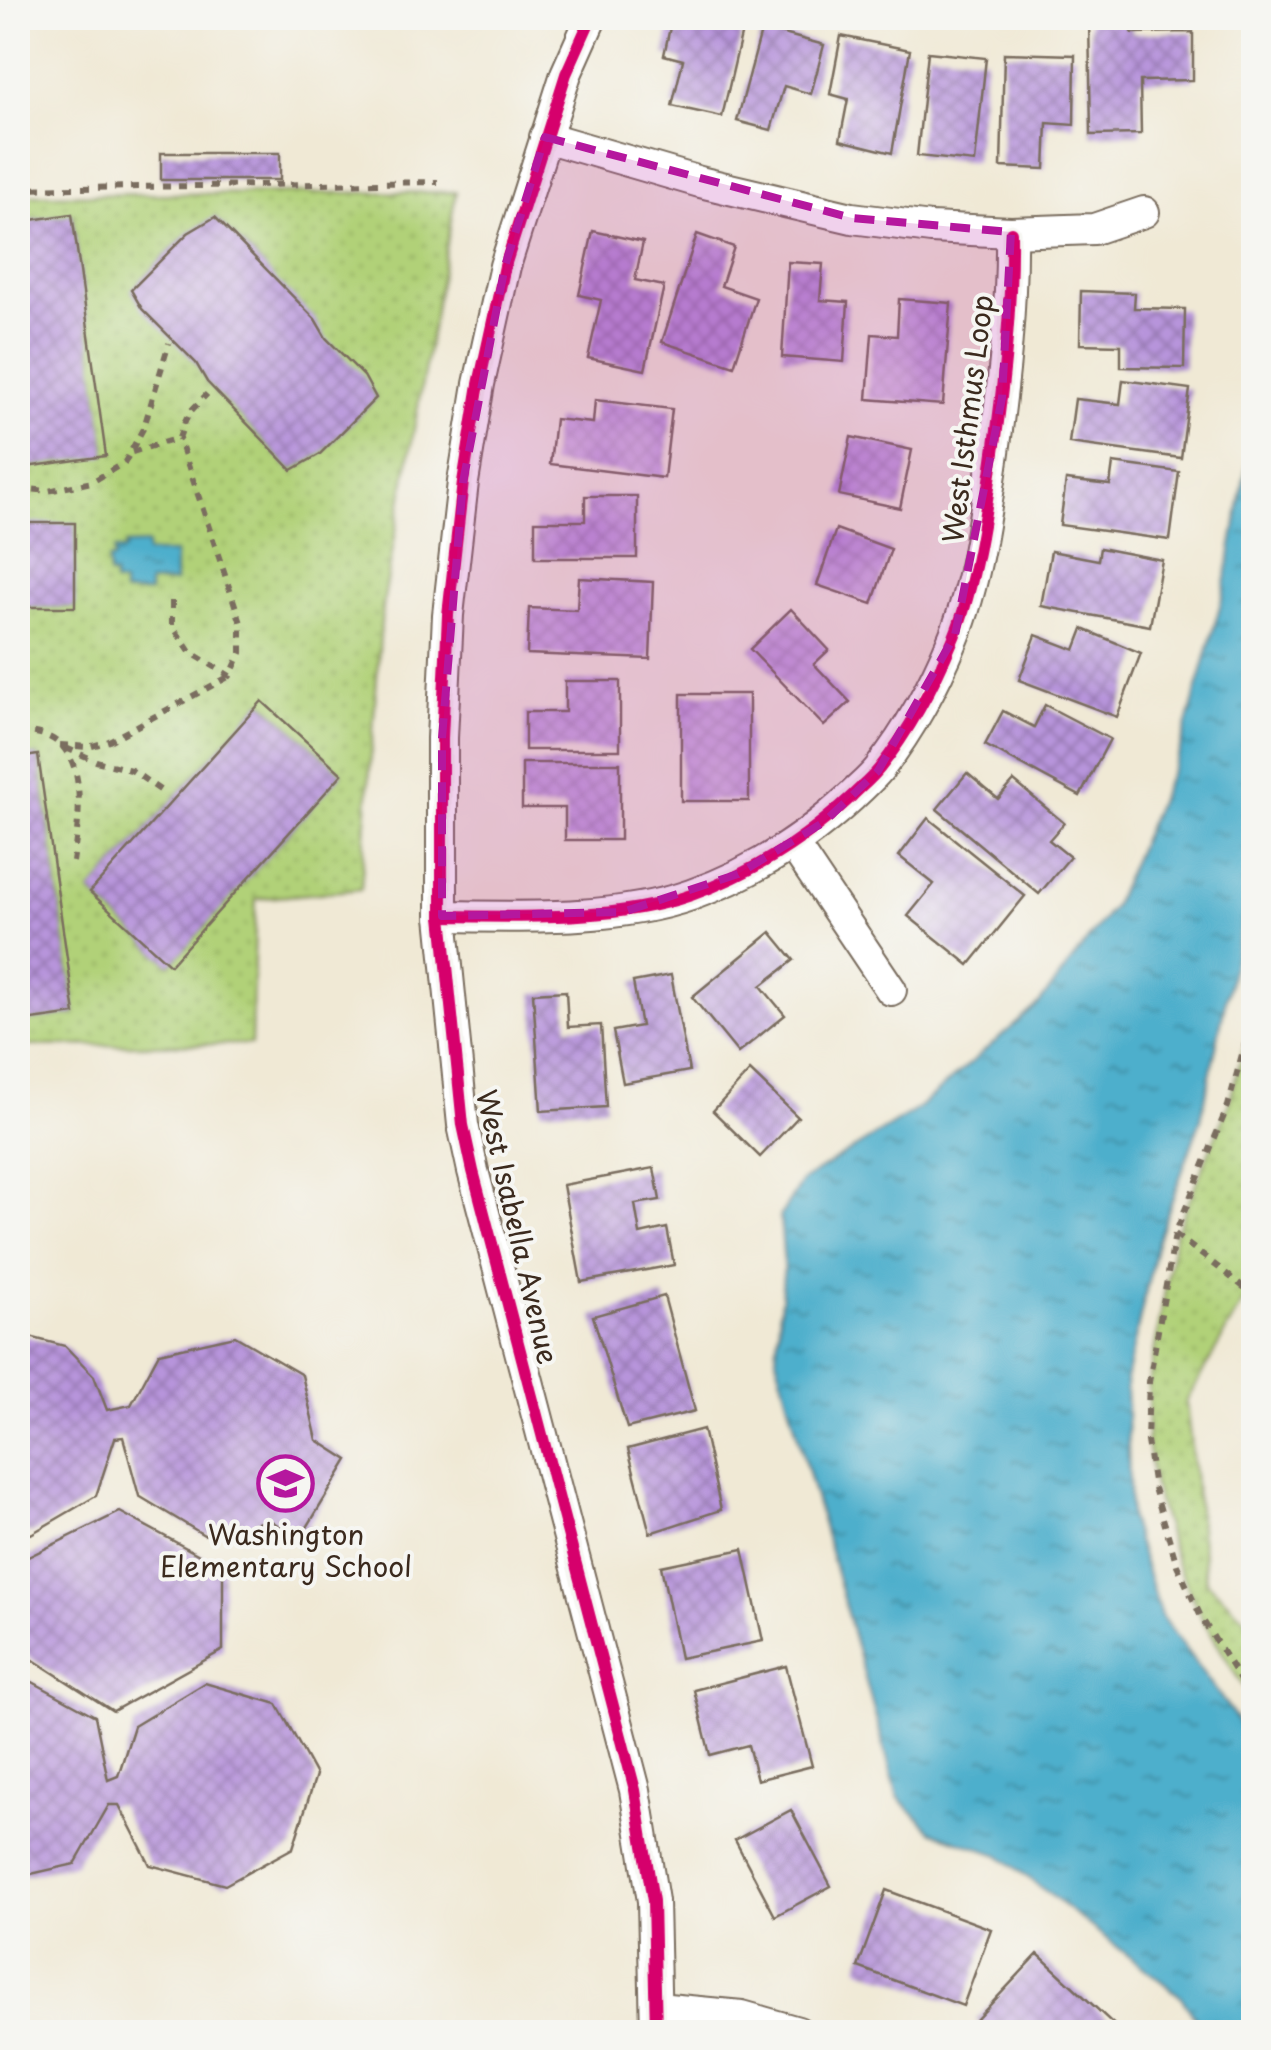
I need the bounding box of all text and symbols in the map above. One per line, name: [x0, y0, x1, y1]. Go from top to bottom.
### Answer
street label: West Isthmus Loop: [930, 292, 1003, 545]
street label: West Isabella Avenue: [466, 1085, 571, 1368]
school or university icon: Washington Elementary School: [256, 1454, 316, 1514]
place label: Washington Elementary School: [160, 1512, 412, 1587]

